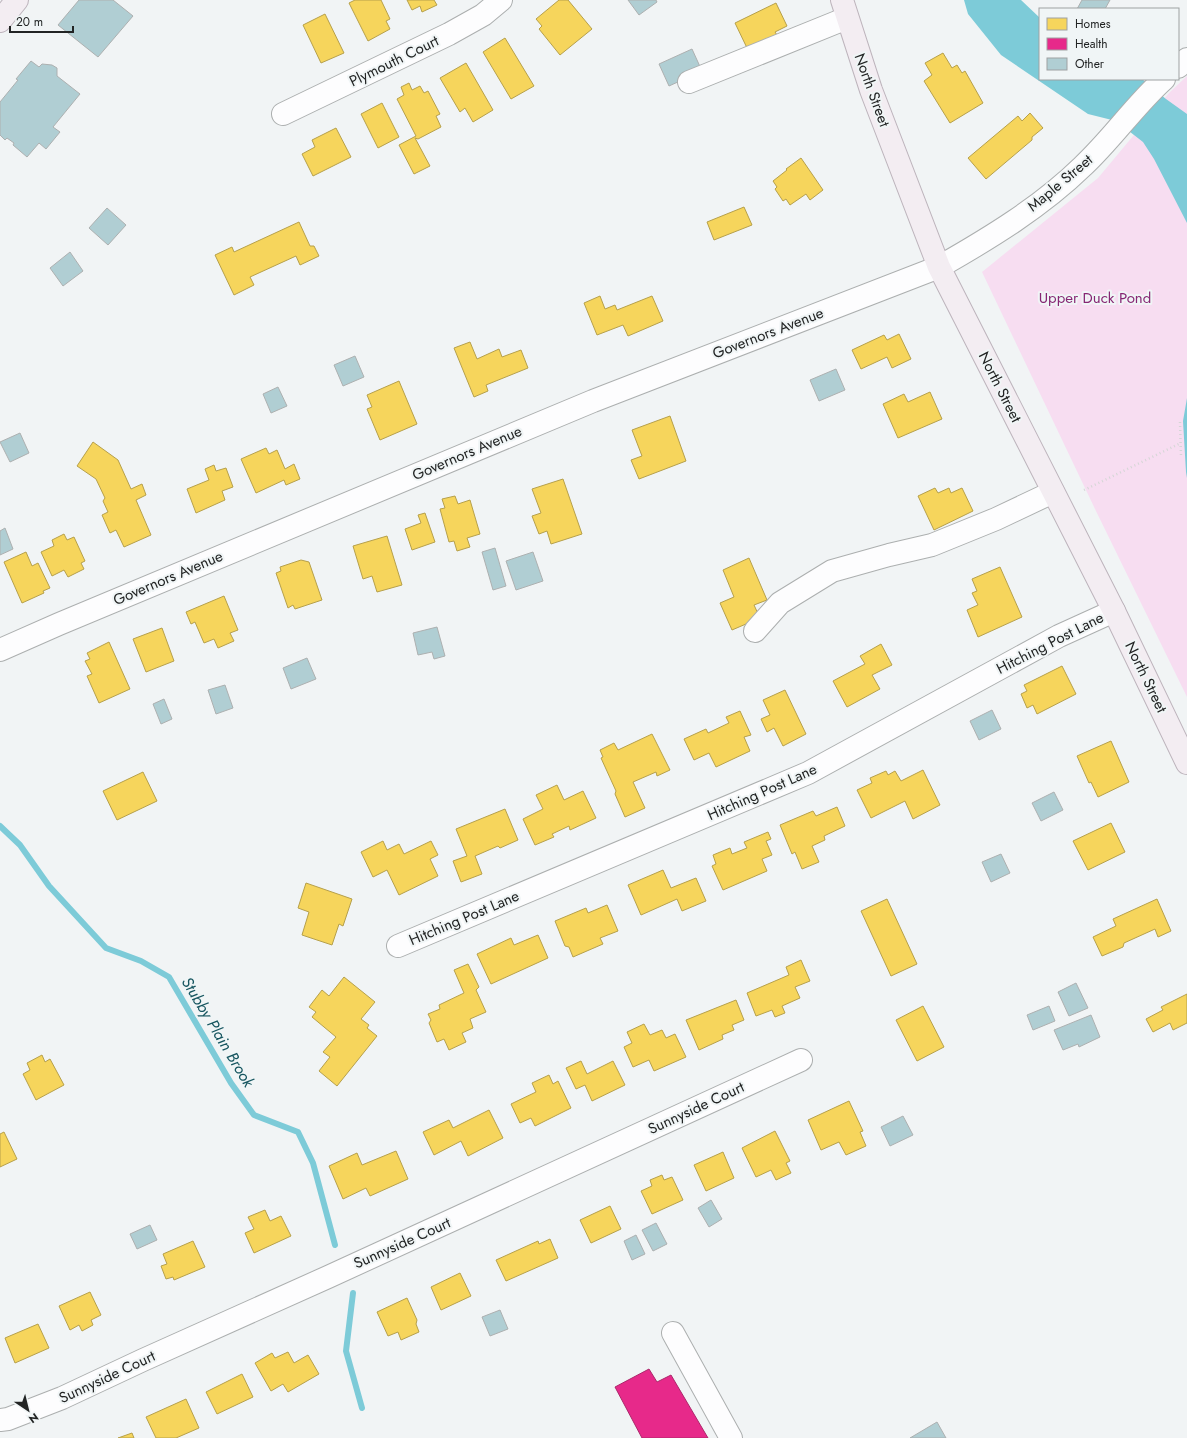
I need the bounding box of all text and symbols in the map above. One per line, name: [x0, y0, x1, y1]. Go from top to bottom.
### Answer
scale bar: [10, 8, 73, 34]
legend: [1039, 8, 1179, 80]
text: 20 m: [16, 13, 43, 31]
text: Homes: [1075, 15, 1111, 33]
street label: Plymouth Court: [346, 30, 443, 92]
text: Health: [1075, 35, 1107, 53]
street label: North Street: [849, 50, 896, 130]
text: Other: [1075, 55, 1105, 73]
street label: Maple Street: [1023, 149, 1098, 217]
park label: Upper Duck Pond: [1039, 287, 1151, 309]
street label: Governors Avenue: [709, 302, 827, 364]
street label: North Street: [973, 348, 1027, 427]
street label: Governors Avenue: [409, 420, 526, 486]
street label: Governors Avenue: [110, 545, 227, 611]
street label: Hitching Post Lane: [993, 606, 1108, 680]
street label: North Street: [1119, 638, 1173, 717]
street label: Hitching Post Lane: [704, 758, 821, 826]
street label: Hitching Post Lane: [405, 885, 523, 951]
water label: Stubby Plain Brook: [176, 973, 261, 1092]
street label: Sunnyside Court: [644, 1076, 748, 1140]
street label: Sunnyside Court: [350, 1212, 454, 1274]
street label: Sunnyside Court: [55, 1345, 159, 1409]
north arrow: [8, 1390, 48, 1430]
text: N: [26, 1409, 42, 1427]

